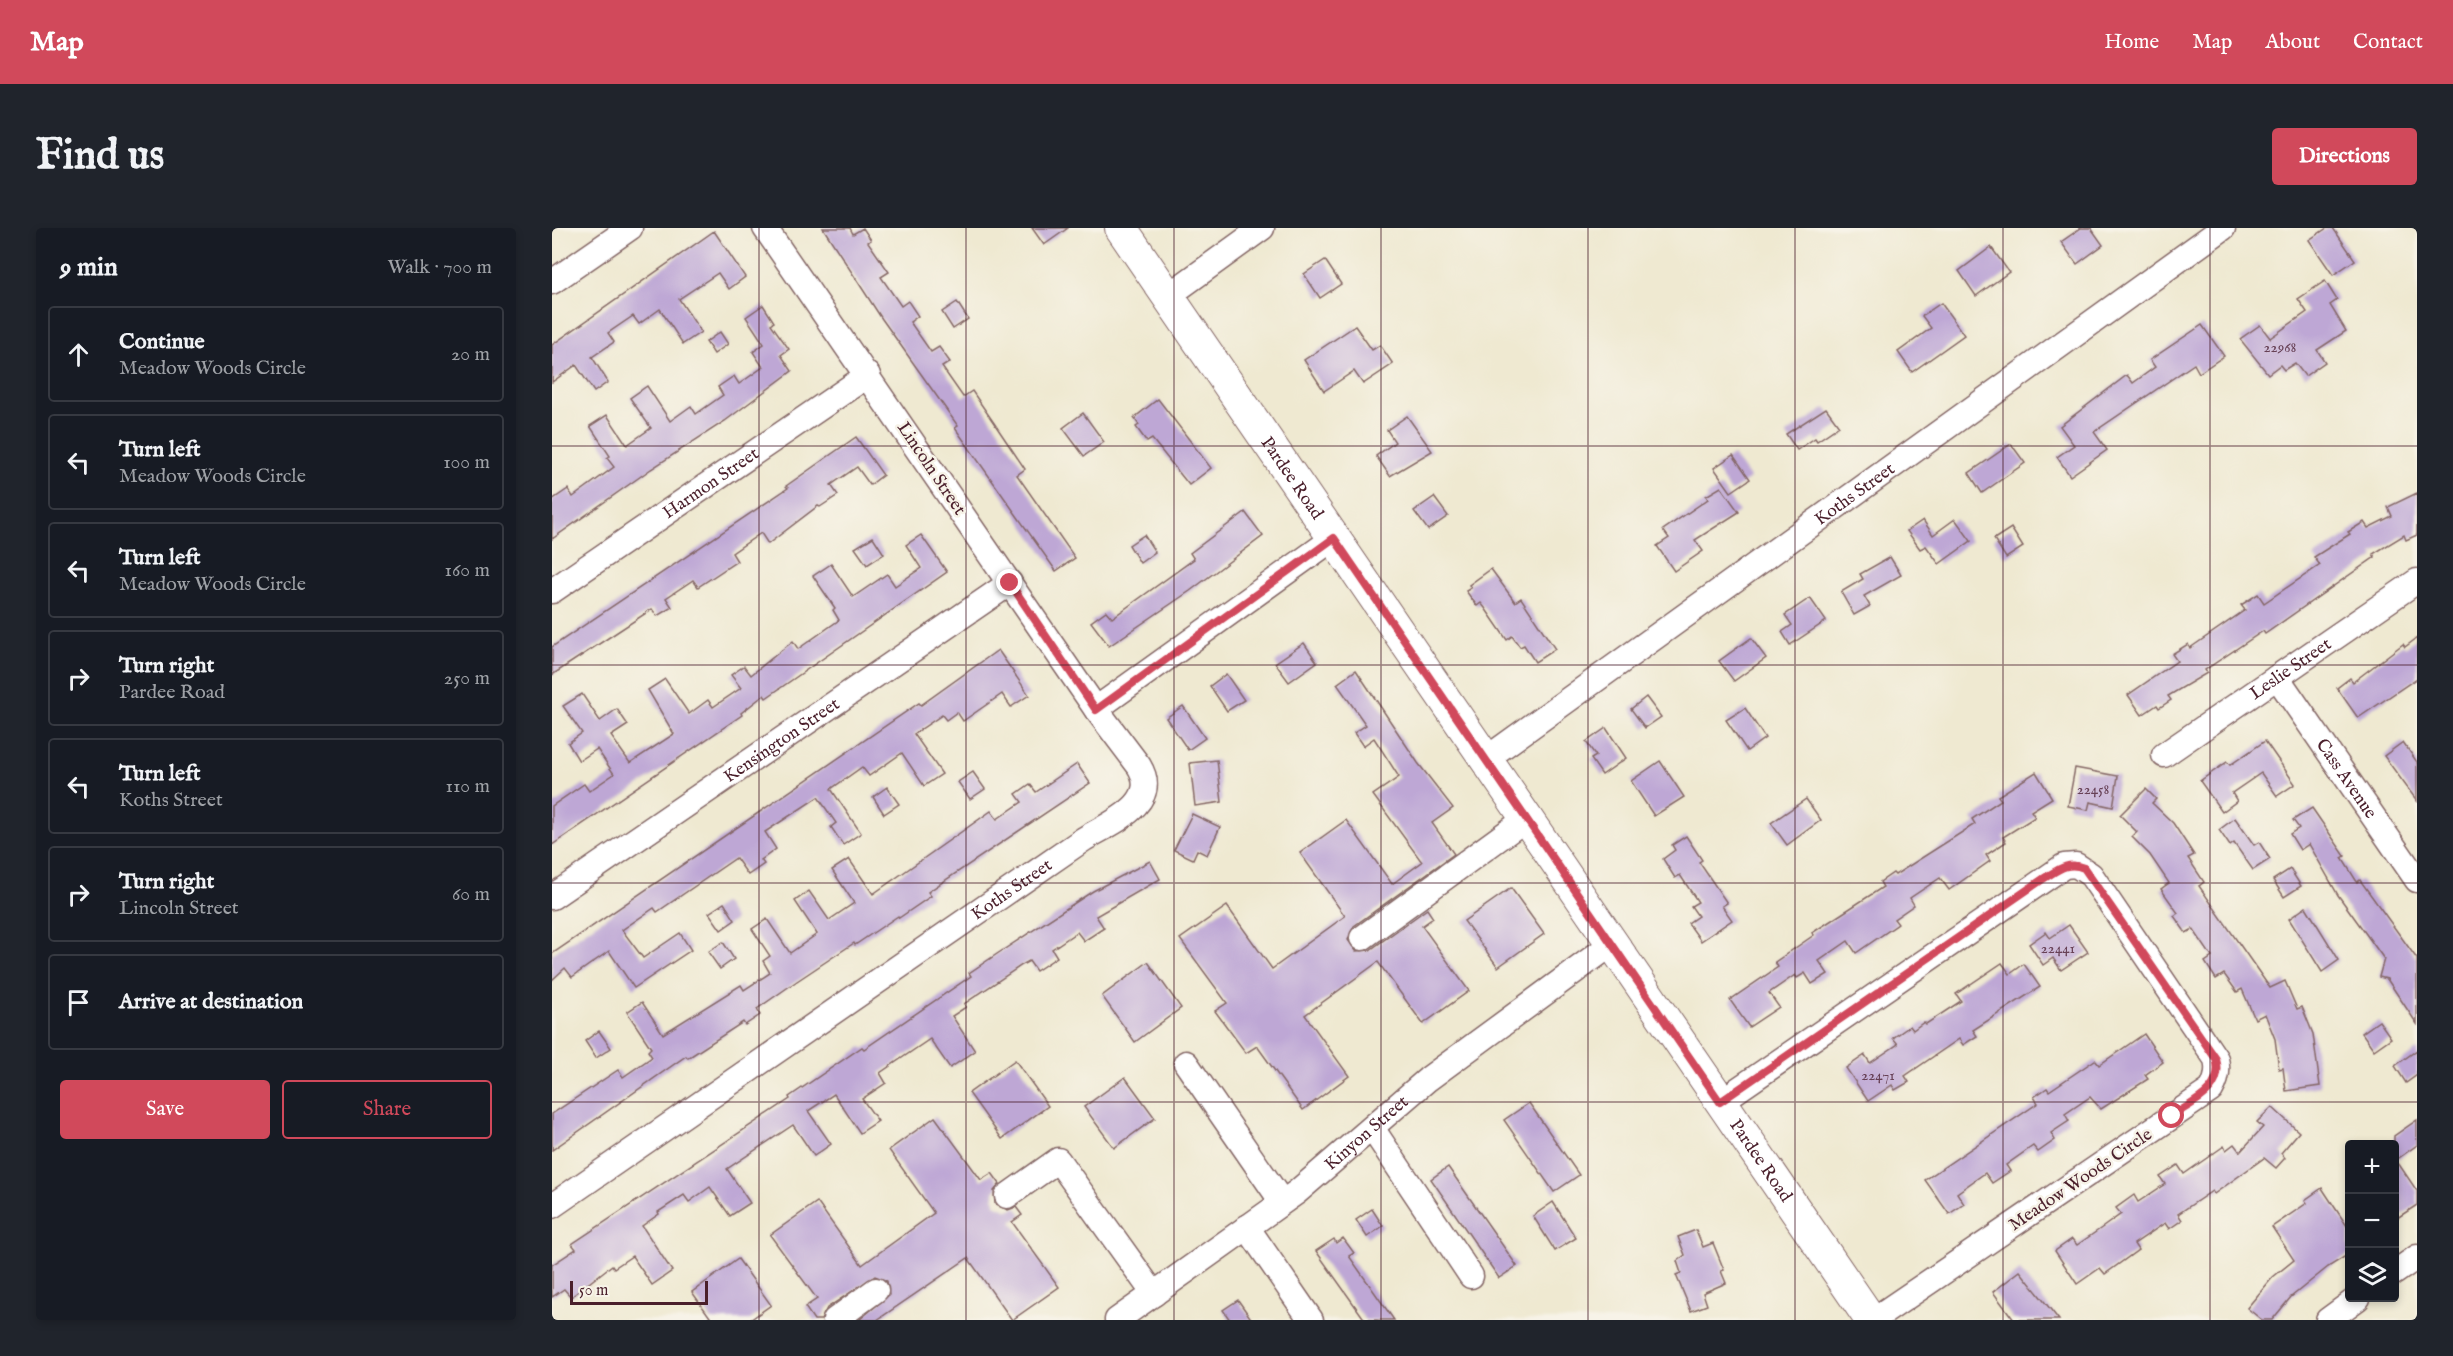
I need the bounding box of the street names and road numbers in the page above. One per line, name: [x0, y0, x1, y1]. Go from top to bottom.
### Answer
street label: Lincoln Street: [891, 418, 970, 520]
street label: Pardee Road: [1255, 433, 1328, 525]
street label: Harmon Street: [659, 443, 764, 525]
street label: Koths Street: [1811, 458, 1900, 531]
street label: Leslie Street: [2246, 633, 2336, 706]
street label: Kensington Street: [720, 693, 845, 789]
street label: Cass Avenue: [2310, 735, 2381, 824]
street label: Koths Street: [967, 854, 1057, 926]
street label: Kinyon Street: [1320, 1091, 1414, 1176]
street label: Pardee Road: [1724, 1115, 1797, 1207]
street label: Meadow Woods Circle: [2005, 1124, 2157, 1237]

